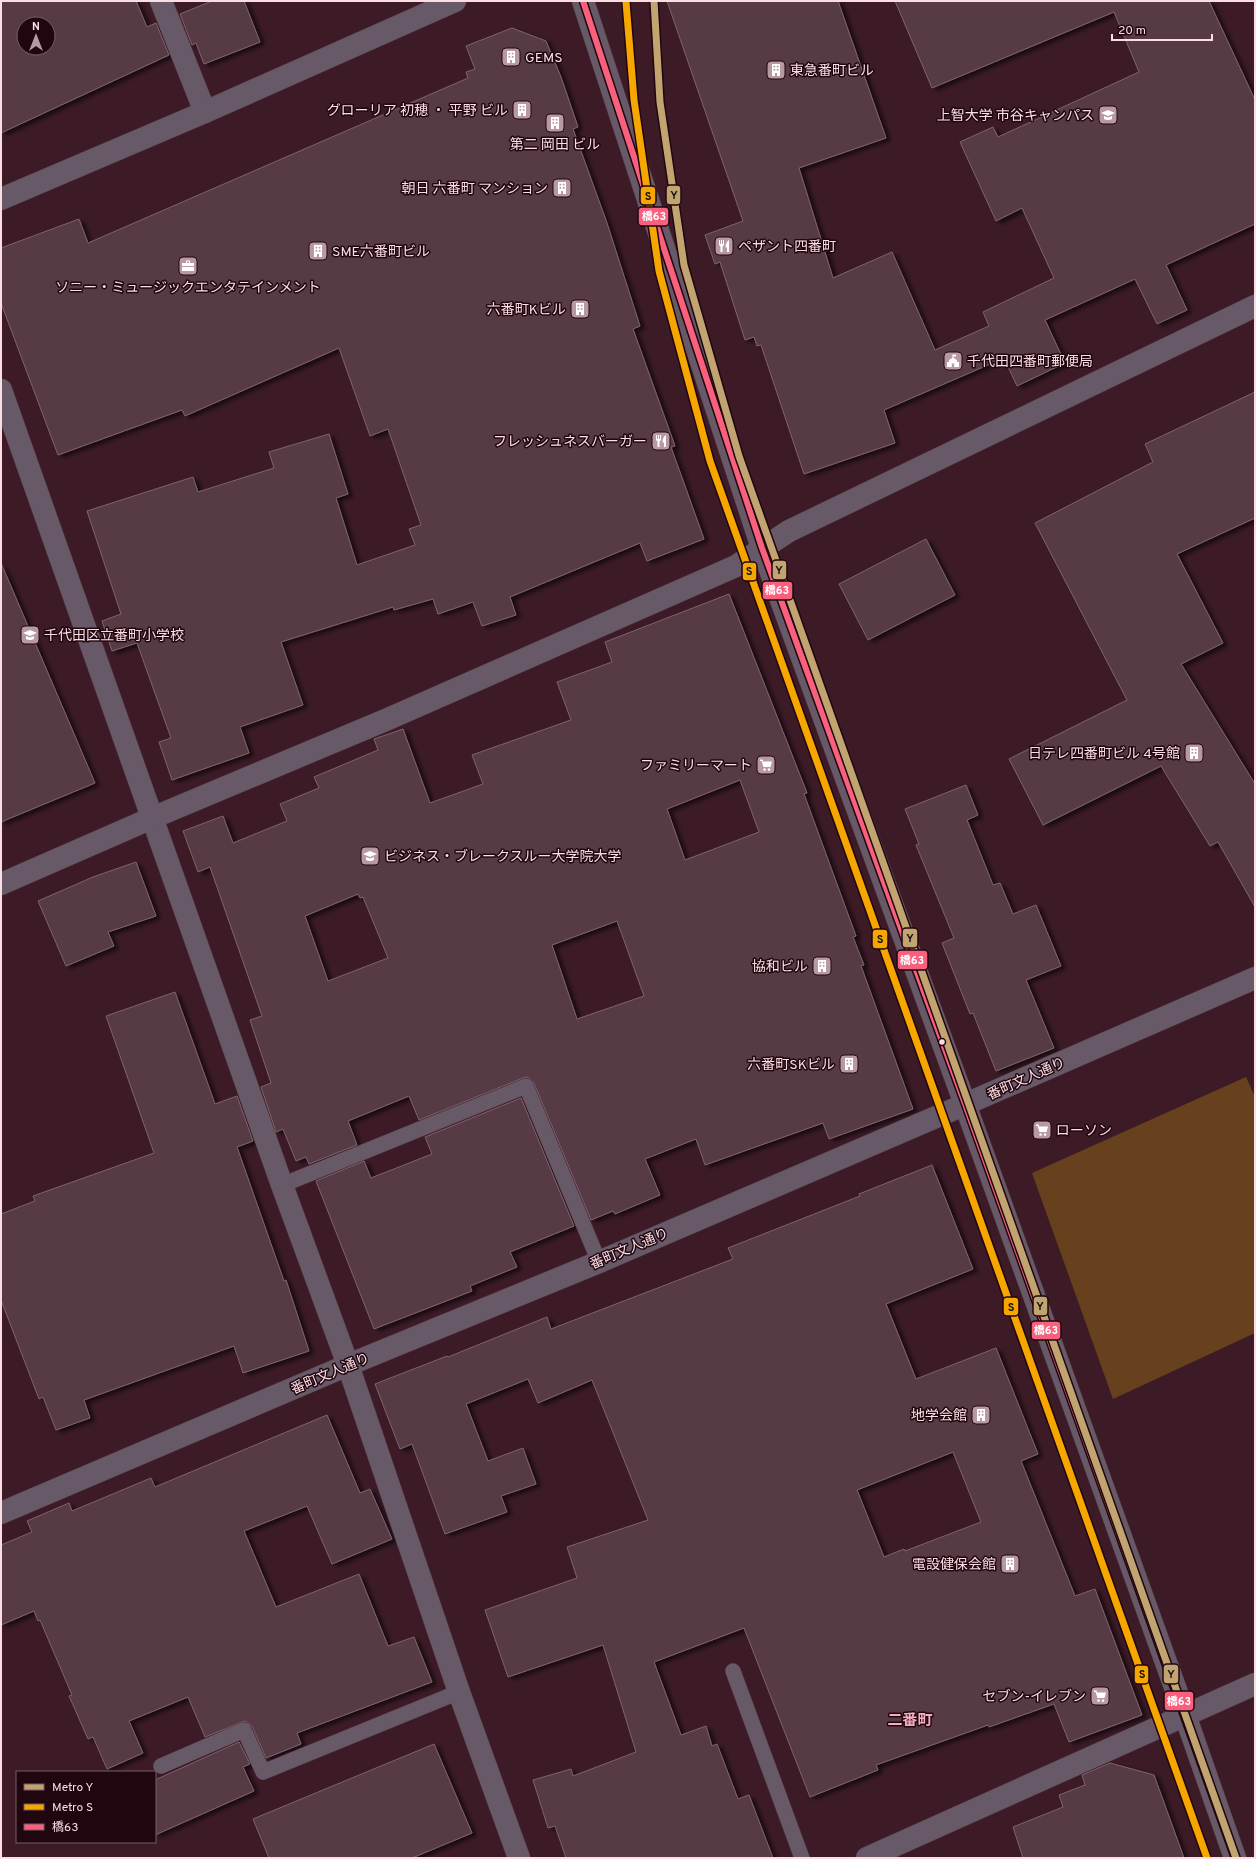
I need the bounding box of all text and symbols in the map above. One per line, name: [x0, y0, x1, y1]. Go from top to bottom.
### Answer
north arrow: [16, 16, 56, 56]
scale bar: [1112, 16, 1212, 42]
text: N: [32, 20, 40, 34]
text: 20 m: [1118, 23, 1146, 39]
building icon: GEMS: [500, 46, 522, 68]
place label: GEMS: [525, 50, 563, 67]
building icon: 東急番町ビル: [765, 59, 787, 81]
place label: 東急番町ビル: [790, 63, 874, 80]
building icon: グローリア 初穂 ・ 平野 ビル: [511, 99, 533, 121]
place label: グローリア 初穂 ・ 平野 ビル: [327, 103, 508, 120]
school or university icon: 上智大学 市谷キャンパス: [1097, 104, 1119, 126]
place label: 上智大学 市谷キャンパス: [937, 107, 1094, 125]
building icon: 第二 岡田 ビル: [544, 112, 566, 134]
place label: 第二 岡田 ビル: [510, 136, 600, 154]
building icon: 朝日 六番町 マンション: [551, 177, 573, 199]
place label: 朝日 六番町 マンション: [401, 181, 548, 198]
line badge: Y: [666, 185, 681, 205]
line badge: S: [640, 186, 656, 205]
text: Y: [670, 189, 678, 203]
text: S: [645, 190, 652, 204]
line badge: 橋63: [638, 207, 669, 226]
text: 橋63: [642, 210, 666, 224]
restaurant icon: ペザント四番町: [713, 235, 735, 257]
place label: ペザント四番町: [738, 239, 836, 256]
building icon: SME六番町ビル: [307, 240, 329, 262]
place label: SME六番町ビル: [332, 244, 430, 261]
office icon: ソニー・ミュージックエンタテインメント: [177, 255, 199, 277]
place label: ソニー・ミュージックエンタテインメント: [55, 280, 321, 297]
building icon: 六番町Kビル: [569, 298, 591, 320]
place label: 六番町Kビル: [487, 302, 566, 319]
public building icon: 千代田四番町郵便局: [942, 350, 964, 372]
place label: 千代田四番町郵便局: [967, 353, 1093, 371]
restaurant icon: フレッシュネスバーガー: [650, 430, 672, 452]
place label: フレッシュネスバーガー: [493, 434, 647, 451]
line badge: Y: [772, 560, 787, 580]
line badge: S: [742, 562, 757, 581]
text: Y: [775, 564, 783, 578]
text: S: [746, 565, 753, 579]
line badge: 橋63: [762, 581, 793, 600]
text: 橋63: [765, 584, 789, 598]
school or university icon: 千代田区立番町小学校: [19, 624, 41, 646]
place label: 千代田区立番町小学校: [44, 627, 184, 645]
building icon: 日テレ四番町ビル 4号館: [1183, 742, 1205, 764]
place label: 日テレ四番町ビル 4号館: [1028, 746, 1180, 763]
supermarket icon: ファミリーマート: [755, 754, 777, 776]
place label: ファミリーマート: [640, 758, 752, 775]
school or university icon: ビジネス・ブレークスルー大学院大学: [359, 845, 381, 867]
place label: ビジネス・ブレークスルー大学院大学: [384, 848, 622, 866]
line badge: Y: [902, 928, 918, 948]
line badge: S: [872, 929, 888, 949]
text: Y: [906, 932, 914, 946]
text: S: [877, 933, 884, 947]
line badge: 橋63: [897, 950, 928, 970]
text: 橋63: [900, 954, 924, 968]
building icon: 協和ビル: [811, 955, 833, 977]
place label: 協和ビル: [752, 958, 808, 976]
unlabelled marker: [937, 1037, 947, 1047]
building icon: 六番町SKビル: [838, 1053, 860, 1075]
street label: 番町文人通り: [985, 1055, 1068, 1104]
place label: 六番町SKビル: [747, 1057, 835, 1074]
supermarket icon: ローソン: [1031, 1119, 1053, 1141]
place label: ローソン: [1056, 1123, 1112, 1140]
street label: 番町文人通り: [588, 1225, 672, 1274]
line badge: Y: [1033, 1296, 1048, 1316]
line badge: S: [1003, 1297, 1019, 1316]
text: Y: [1036, 1300, 1044, 1314]
text: S: [1008, 1301, 1015, 1315]
line badge: 橋63: [1031, 1321, 1061, 1340]
text: 橋63: [1034, 1324, 1058, 1338]
street label: 番町文人通り: [289, 1350, 373, 1399]
building icon: 地学会館: [970, 1404, 992, 1426]
place label: 地学会館: [911, 1408, 967, 1425]
building icon: 電設健保会館: [999, 1553, 1021, 1575]
place label: 電設健保会館: [912, 1556, 996, 1574]
line badge: Y: [1163, 1664, 1179, 1684]
line badge: S: [1134, 1665, 1149, 1684]
text: S: [1139, 1668, 1146, 1682]
text: Y: [1167, 1668, 1175, 1682]
supermarket icon: セブン-イレブン: [1089, 1685, 1111, 1707]
place label: セブン-イレブン: [982, 1688, 1086, 1706]
line badge: 橋63: [1164, 1691, 1194, 1711]
text: 橋63: [1167, 1695, 1191, 1709]
district label: 二番町: [887, 1712, 933, 1731]
legend: [16, 1771, 156, 1843]
text: Metro Y: [52, 1780, 93, 1796]
text: Metro S: [52, 1800, 93, 1816]
text: 橋63: [52, 1820, 78, 1836]

